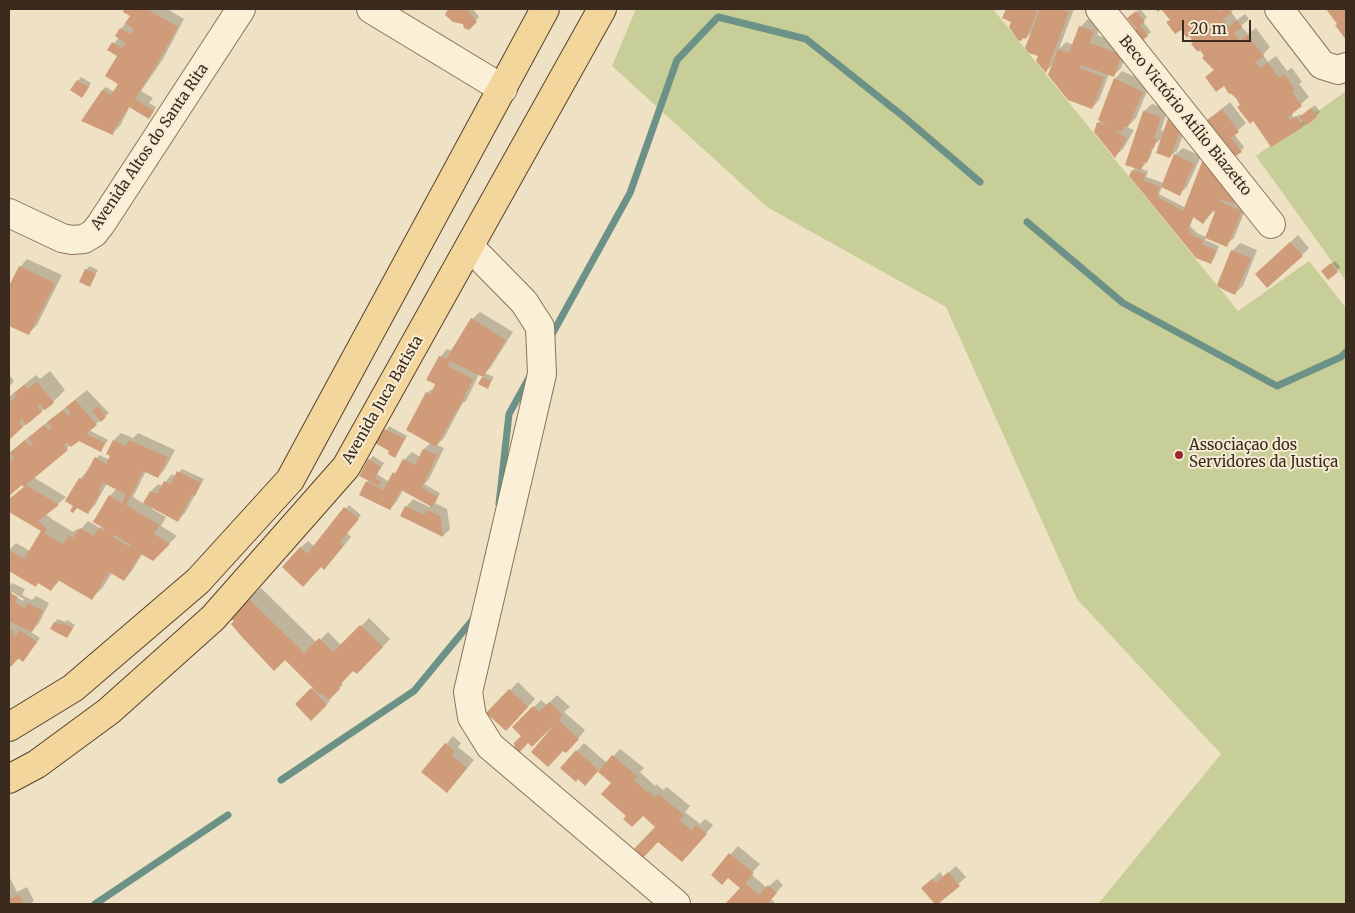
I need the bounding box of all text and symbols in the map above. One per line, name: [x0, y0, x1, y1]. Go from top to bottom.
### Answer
scale bar: [1185, 10, 1254, 42]
text: 20 m: [1190, 19, 1227, 38]
street label: Beco Victório Atílio Biazetto: [1115, 32, 1255, 200]
street label: Avenida Altos do Santa Rita: [88, 60, 212, 234]
street label: Avenida Juca Batista: [339, 333, 427, 467]
place label: Associaçao dos Servidores da Justiça: [1189, 437, 1338, 472]
marker: Associaçao dos Servidores da Justiça: [1173, 449, 1185, 461]

